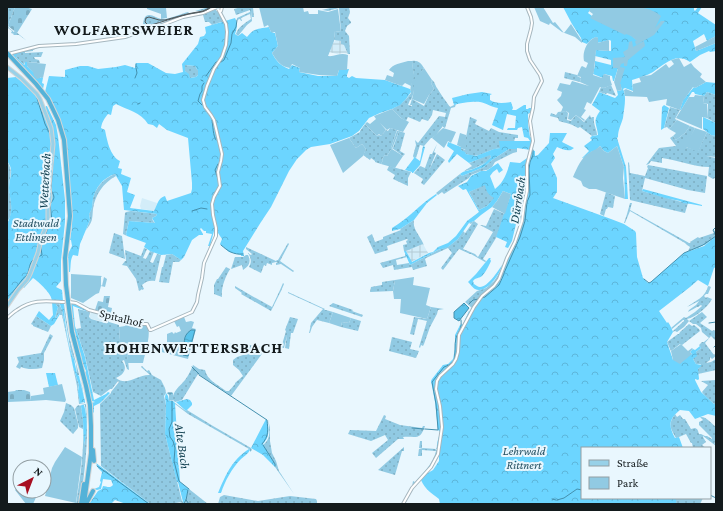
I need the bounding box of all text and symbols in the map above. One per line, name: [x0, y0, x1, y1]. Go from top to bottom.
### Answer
district label: WOLFARTSWEIER: [53, 21, 194, 38]
water label: Wetterbach: [36, 153, 53, 209]
water label: Dürrbach: [506, 176, 529, 224]
park label: Stadtwald Ettlingen: [13, 216, 59, 244]
street label: Spitalhof: [98, 306, 145, 330]
district label: HOHENWETTERSBACH: [105, 339, 283, 356]
water label: Alte Bach: [172, 421, 193, 470]
park label: Lehrwald Rittnert: [503, 444, 546, 472]
legend: [581, 447, 711, 499]
text: Straße: [617, 456, 648, 470]
north arrow: [12, 459, 52, 499]
text: N: [32, 465, 46, 479]
text: Park: [617, 476, 639, 490]

